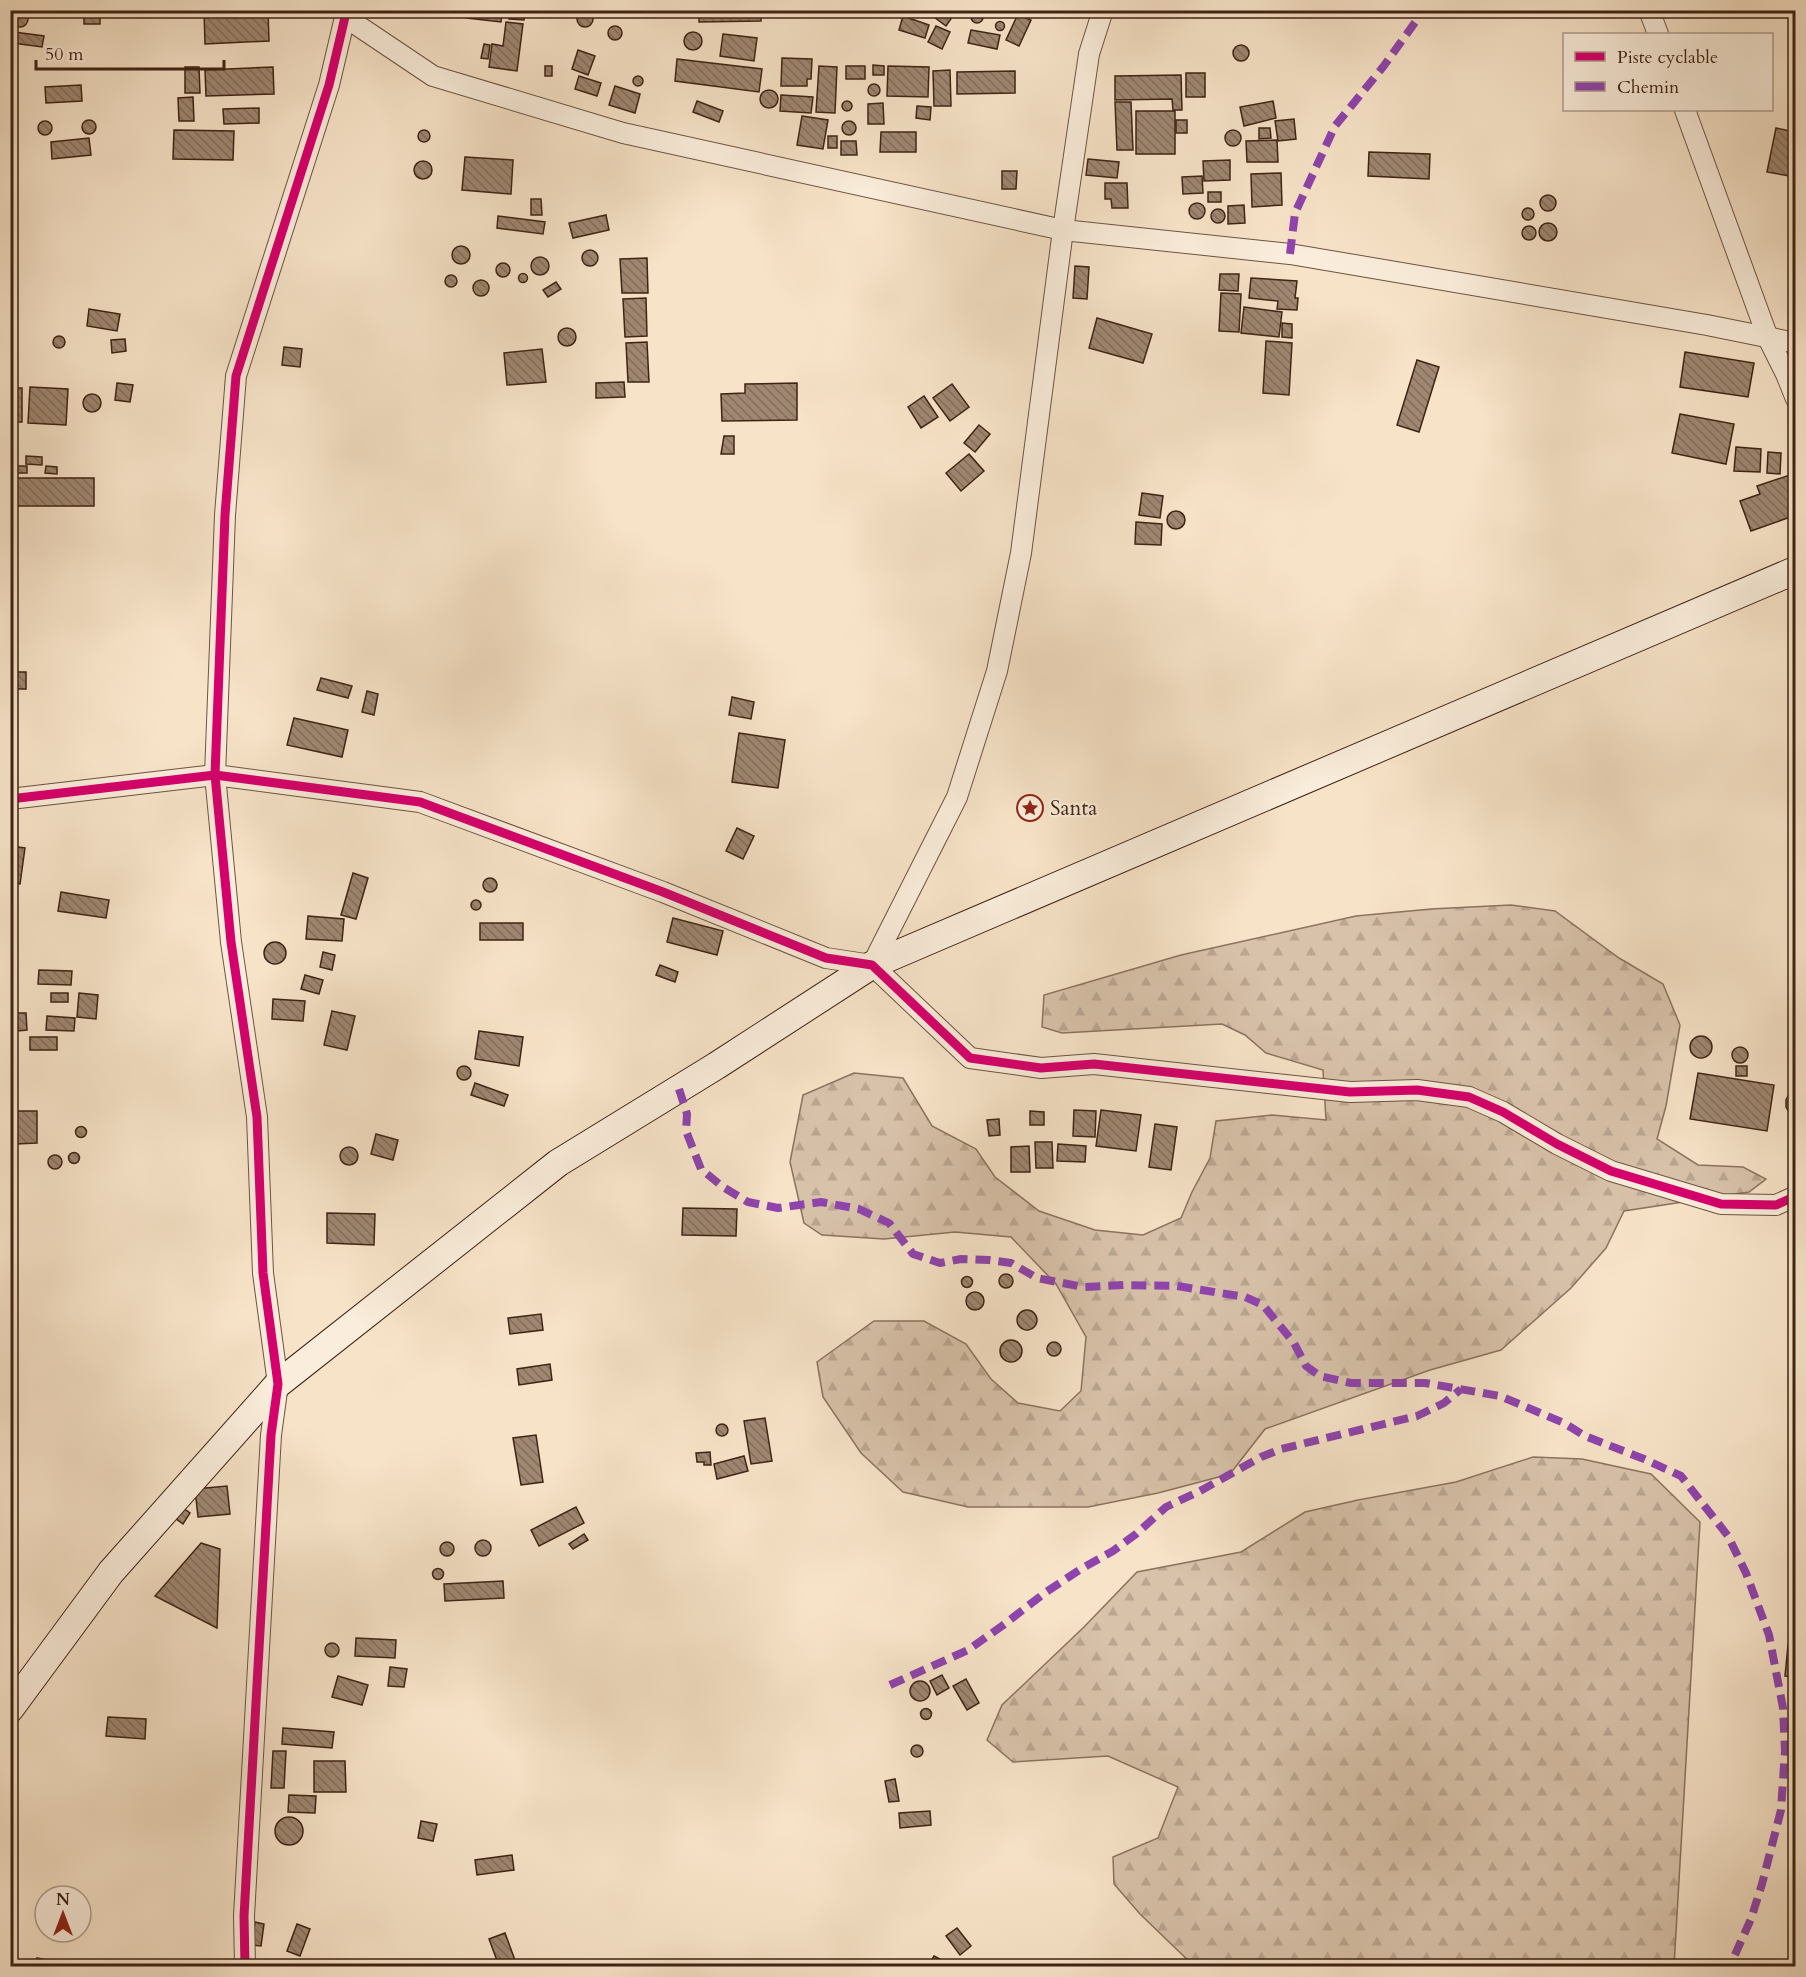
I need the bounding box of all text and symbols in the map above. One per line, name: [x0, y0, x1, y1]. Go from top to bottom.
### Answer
scale bar: [36, 33, 224, 71]
legend: [1563, 33, 1773, 111]
text: 50 m: [45, 42, 84, 67]
text: Piste cyclable: [1617, 45, 1718, 70]
text: Chemin: [1617, 75, 1680, 100]
place icon: Santa: [1015, 793, 1045, 823]
place label: Santa: [1050, 794, 1097, 823]
north arrow: [33, 1884, 93, 1944]
text: N: [56, 1889, 70, 1911]

